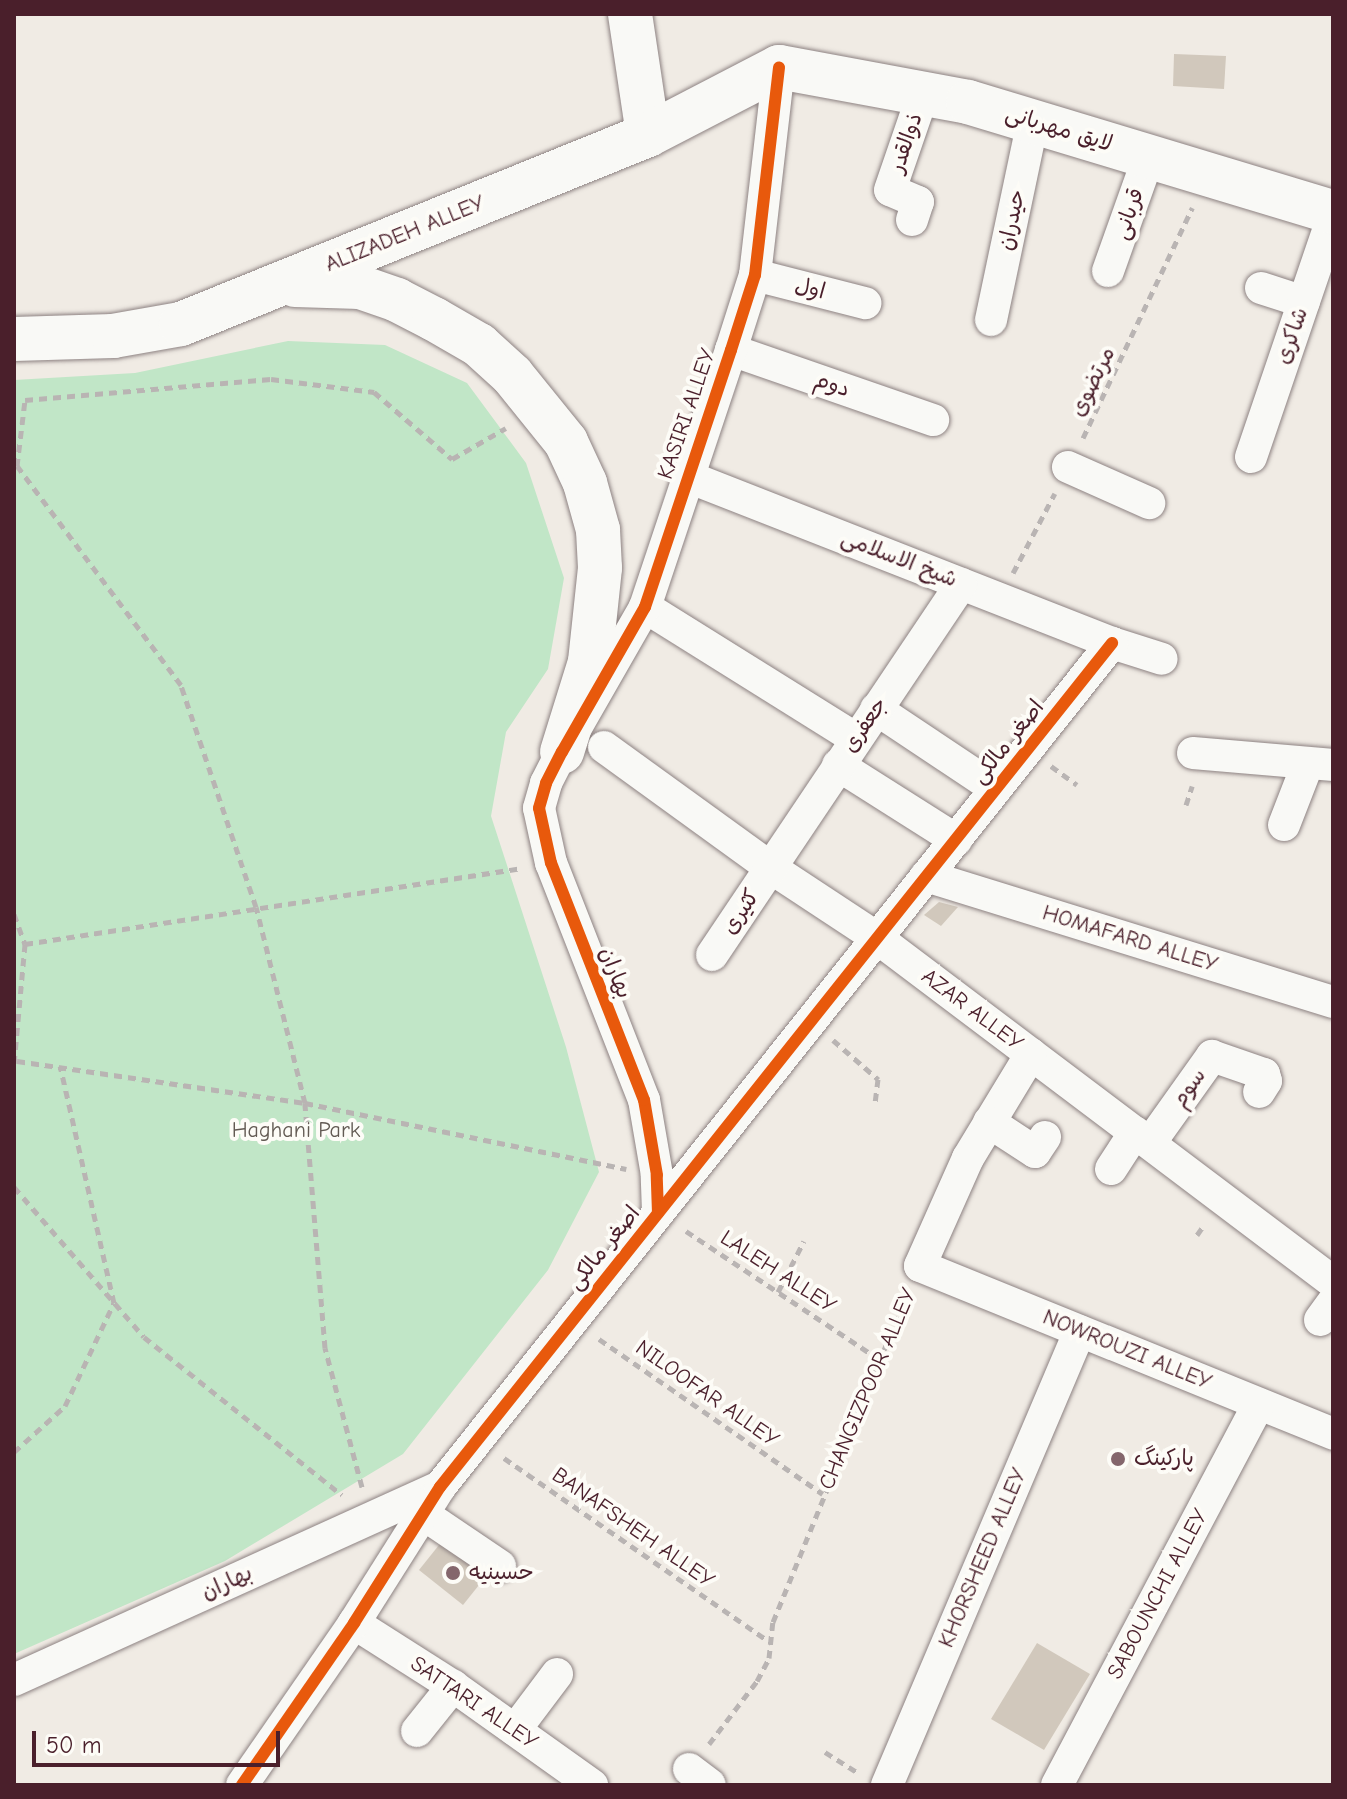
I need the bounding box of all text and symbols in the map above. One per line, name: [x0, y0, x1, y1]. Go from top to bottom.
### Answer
street label: لایق مهربانی: [1002, 100, 1116, 158]
street label: ذوالقدر: [884, 110, 928, 176]
street label: قربانی: [1108, 185, 1150, 243]
street label: حیدران: [993, 187, 1031, 253]
street label: ALIZADEH ALLEY: [321, 190, 489, 278]
street label: اول: [792, 273, 828, 305]
street label: شاکری: [1270, 304, 1314, 368]
street label: مرتضوی: [1065, 343, 1121, 421]
street label: KASIRI ALLEY: [652, 345, 722, 483]
street label: دوم: [811, 367, 853, 403]
street label: شیخ الاسلامی: [837, 525, 961, 593]
street label: جعفری: [837, 692, 893, 758]
street label: اصغر مالکی: [966, 695, 1050, 789]
street label: کثیری: [716, 885, 766, 939]
street label: HOMAFARD ALLEY: [1039, 900, 1221, 978]
street label: بهاران: [593, 943, 637, 1003]
street label: AZAR ALLEY: [916, 963, 1028, 1057]
street label: سوم: [1166, 1063, 1212, 1113]
park label: Haghani Park: [232, 1118, 360, 1144]
street label: اصغر مالکی: [562, 1201, 646, 1295]
street label: LALEH ALLEY: [715, 1225, 841, 1319]
street label: CHANGIZPOOR ALLEY: [814, 1284, 922, 1494]
street label: NOWROUZI ALLEY: [1039, 1304, 1215, 1396]
street label: NILOOFAR ALLEY: [630, 1335, 784, 1453]
place label: پارکینگ: [1134, 1446, 1194, 1472]
marker: پارکینگ: [1109, 1450, 1127, 1468]
street label: BANAFSHEH ALLEY: [547, 1462, 719, 1594]
street label: KHORSHEED ALLEY: [933, 1464, 1033, 1652]
street label: SABOUNCHI ALLEY: [1102, 1504, 1214, 1684]
street label: بهاران: [197, 1560, 257, 1606]
place label: حسینیه: [469, 1560, 534, 1586]
marker: حسینیه: [444, 1564, 462, 1582]
street label: SATTARI ALLEY: [405, 1651, 543, 1755]
scale bar: [36, 1715, 284, 1765]
text: 50 m: [46, 1731, 102, 1759]

